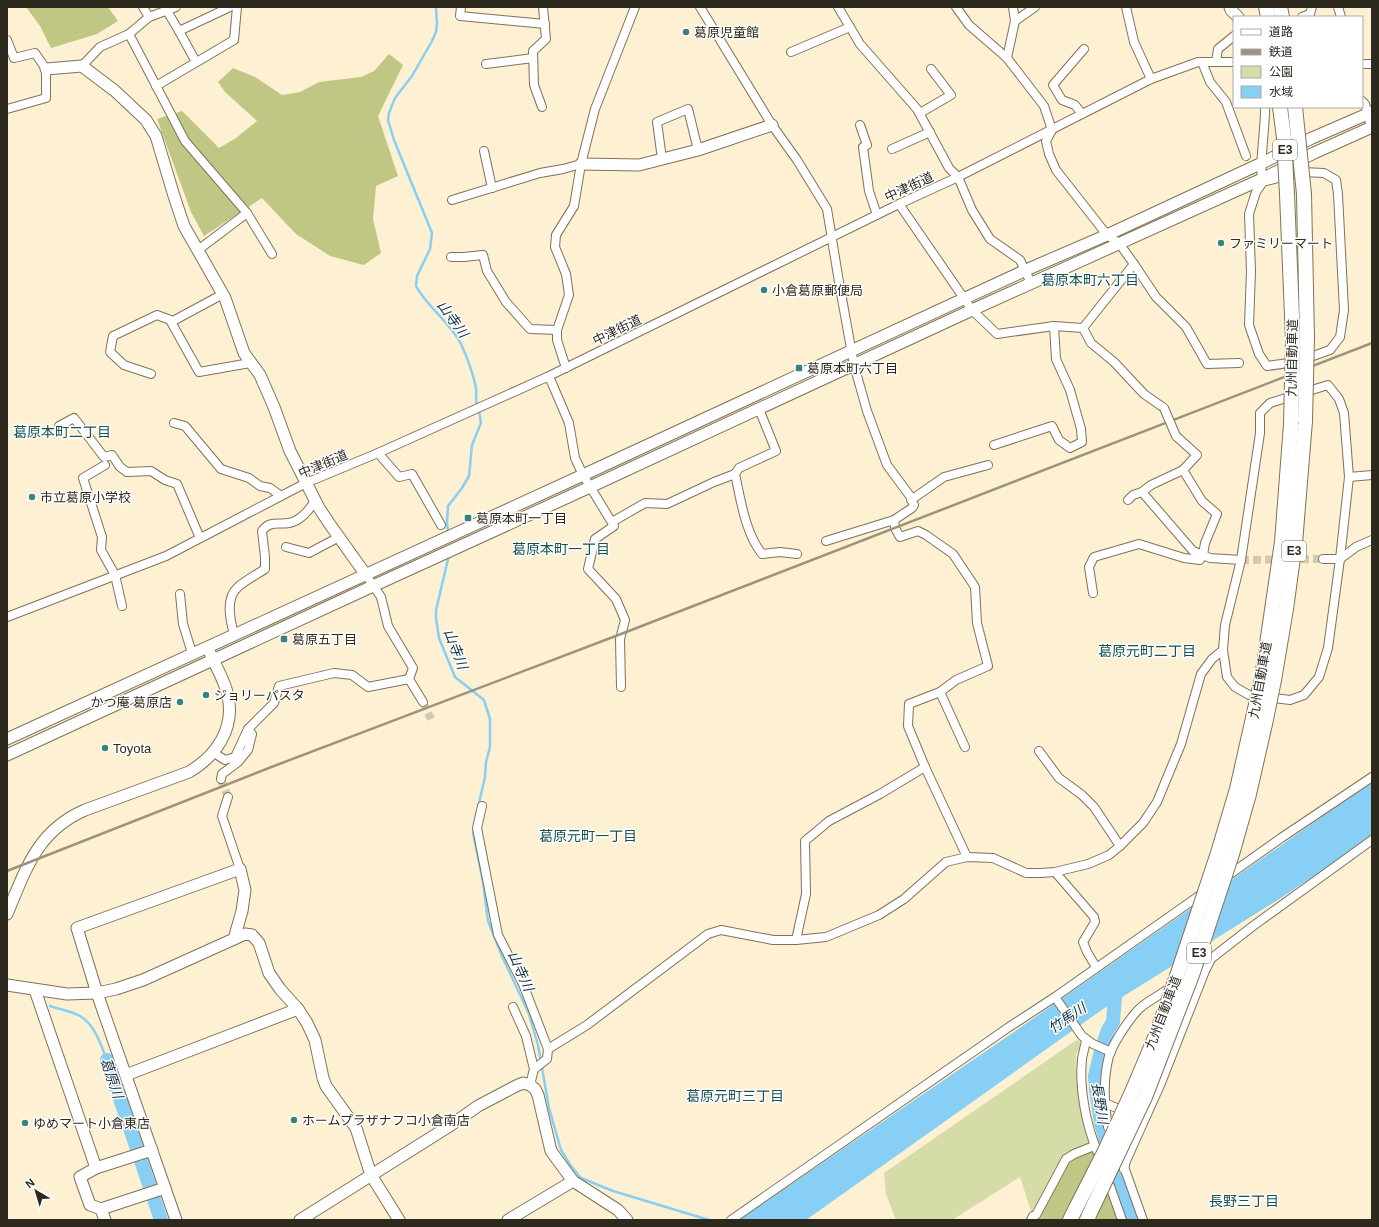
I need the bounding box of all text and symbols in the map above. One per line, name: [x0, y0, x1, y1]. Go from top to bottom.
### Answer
legend: [1233, 16, 1363, 108]
place label: 葛原児童館: [694, 25, 759, 40]
text: 道路: [1269, 25, 1293, 39]
marker: 葛原児童館: [681, 27, 691, 37]
text: 鉄道: [1269, 45, 1293, 59]
text: 公園: [1269, 65, 1293, 79]
text: 水域: [1269, 85, 1293, 99]
road number: E3: [1273, 140, 1297, 160]
street label: 中津街道: [882, 169, 936, 205]
place label: ファミリーマート: [1229, 236, 1333, 251]
marker: ファミリーマート: [1216, 238, 1226, 248]
district label: 葛原本町六丁目: [1041, 272, 1139, 288]
place label: 小倉葛原郵便局: [772, 283, 863, 298]
marker: 小倉葛原郵便局: [759, 285, 769, 295]
water label: 山寺川: [434, 297, 473, 342]
street label: 中津街道: [590, 312, 644, 348]
street label: 九州自動車道: [1284, 319, 1300, 397]
place label: 葛原本町六丁目: [807, 361, 898, 376]
marker: 葛原本町六丁目: [794, 363, 804, 373]
district label: 葛原本町二丁目: [13, 424, 111, 440]
street label: 中津街道: [296, 447, 350, 481]
place label: 市立葛原小学校: [40, 490, 131, 505]
marker: 市立葛原小学校: [27, 492, 37, 502]
place label: 葛原本町一丁目: [476, 511, 567, 526]
marker: 葛原本町一丁目: [463, 513, 473, 523]
district label: 葛原本町一丁目: [512, 541, 610, 557]
road number: E3: [1282, 541, 1306, 561]
water label: 山寺川: [441, 627, 472, 673]
place label: 葛原五丁目: [292, 632, 357, 647]
marker: 葛原五丁目: [279, 634, 289, 644]
street label: 九州自動車道: [1246, 640, 1274, 720]
district label: 葛原元町二丁目: [1098, 643, 1196, 659]
place label: ジョリーパスタ: [214, 688, 305, 703]
marker: ジョリーパスタ: [201, 690, 211, 700]
place label: かつ庵 葛原店: [90, 695, 172, 710]
marker: かつ庵 葛原店: [175, 697, 185, 707]
place label: Toyota: [113, 741, 152, 756]
marker: Toyota: [100, 743, 110, 753]
district label: 葛原元町一丁目: [539, 828, 637, 844]
road number: E3: [1187, 943, 1211, 963]
water label: 山寺川: [505, 949, 538, 995]
street label: 九州自動車道: [1142, 974, 1184, 1052]
water label: 竹馬川: [1045, 999, 1091, 1036]
water label: 葛原川: [98, 1056, 127, 1102]
water label: 長野川: [1089, 1081, 1111, 1127]
district label: 葛原元町三丁目: [686, 1088, 784, 1104]
place label: ホームプラザナフコ小倉南店: [302, 1113, 470, 1128]
marker: ホームプラザナフコ小倉南店: [289, 1115, 299, 1125]
place label: ゆめマート小倉東店: [33, 1116, 150, 1131]
marker: ゆめマート小倉東店: [20, 1118, 30, 1128]
north arrow: [16, 1171, 56, 1211]
text: N: [23, 1176, 37, 1190]
district label: 長野三丁目: [1209, 1193, 1279, 1209]

